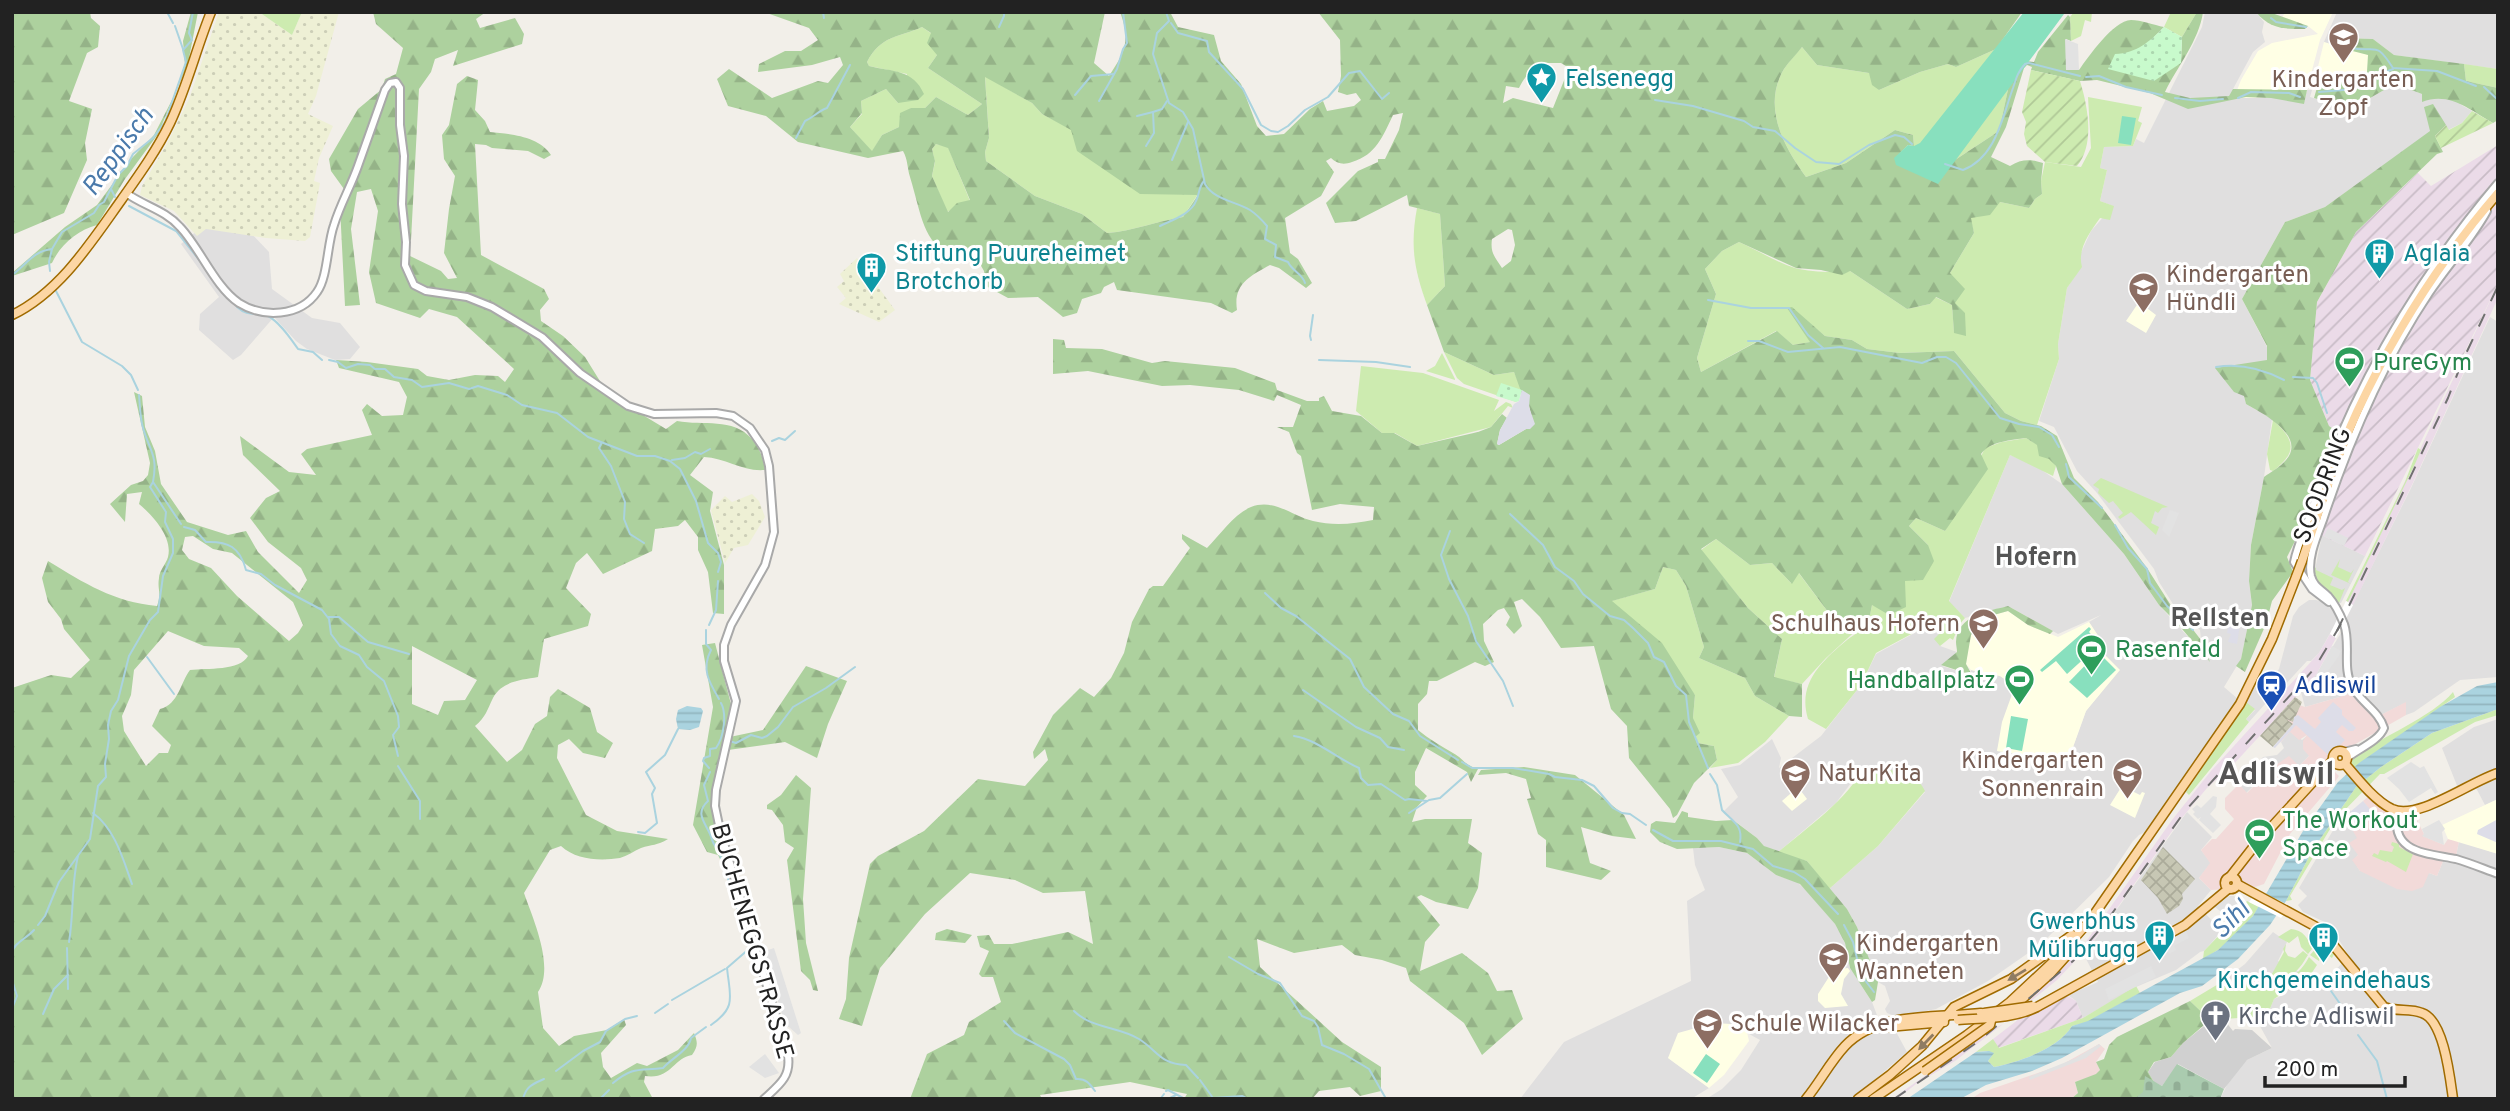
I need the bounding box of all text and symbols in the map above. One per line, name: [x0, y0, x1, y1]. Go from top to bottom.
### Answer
school or university icon: Kindergarten Zopf: [2326, 20, 2360, 64]
place icon: Felsenegg: [1525, 61, 1559, 105]
place label: Felsenegg: [1565, 65, 1674, 95]
place label: Kindergarten Zopf: [2272, 66, 2415, 124]
water label: Reppisch: [76, 102, 162, 203]
building icon: Aglaia: [2363, 236, 2397, 280]
place label: Stiftung Puureheimet Brotchorb: [895, 240, 1126, 298]
place label: Aglaia: [2403, 240, 2470, 270]
building icon: Stiftung Puureheimet Brotchorb: [855, 250, 889, 294]
place label: Kindergarten Hündli: [2166, 261, 2309, 319]
school or university icon: Kindergarten Hündli: [2126, 271, 2160, 315]
sports icon: PureGym: [2333, 345, 2367, 389]
place label: PureGym: [2373, 349, 2472, 379]
street label: SOODRING: [2288, 424, 2360, 548]
district label: Hofern: [1995, 542, 2077, 575]
district label: Rellsten: [2170, 603, 2270, 636]
school or university icon: Schulhaus Hofern: [1966, 606, 2000, 650]
place label: Schulhaus Hofern: [1771, 610, 1960, 640]
sports icon: Rasenfeld: [2075, 632, 2109, 676]
place label: Rasenfeld: [2115, 636, 2221, 666]
sports icon: Handballplatz: [2002, 663, 2036, 707]
place label: Handballplatz: [1848, 667, 1996, 697]
station icon: Adliswil: [2254, 668, 2288, 712]
place label: Adliswil: [2294, 672, 2377, 702]
place label: Kindergarten Sonnenrain: [1961, 747, 2104, 805]
school or university icon: NaturKita: [1778, 756, 1812, 800]
district label: Adliswil: [2217, 756, 2335, 796]
school or university icon: Kindergarten Sonnenrain: [2110, 757, 2144, 801]
place label: NaturKita: [1818, 760, 1921, 790]
place label: The Workout Space: [2282, 807, 2418, 865]
sports icon: The Workout Space: [2242, 817, 2276, 861]
street label: BUCHENEGGSTRASSE: [703, 820, 799, 1063]
water label: Sihl: [2205, 893, 2259, 947]
place label: Gwerbhus Mülibrugg: [2028, 908, 2136, 966]
building icon: Gwerbhus Mülibrugg: [2142, 918, 2176, 962]
building icon: Kirchgemeindehaus: [2307, 921, 2341, 965]
place label: Kindergarten Wanneten: [1856, 930, 1999, 988]
school or university icon: Kindergarten Wanneten: [1816, 940, 1850, 984]
place label: Kirchgemeindehaus: [2217, 967, 2431, 997]
one-way arrow: [2007, 969, 2026, 982]
church icon: Kirche Adliswil: [2198, 999, 2232, 1043]
place label: Kirche Adliswil: [2238, 1003, 2395, 1033]
school or university icon: Schule Wilacker: [1690, 1006, 1724, 1050]
place label: Schule Wilacker: [1730, 1010, 1899, 1040]
one-way arrow: [1918, 1033, 1935, 1050]
scale bar: [2265, 1044, 2405, 1088]
text: 200 m: [2276, 1057, 2338, 1084]

